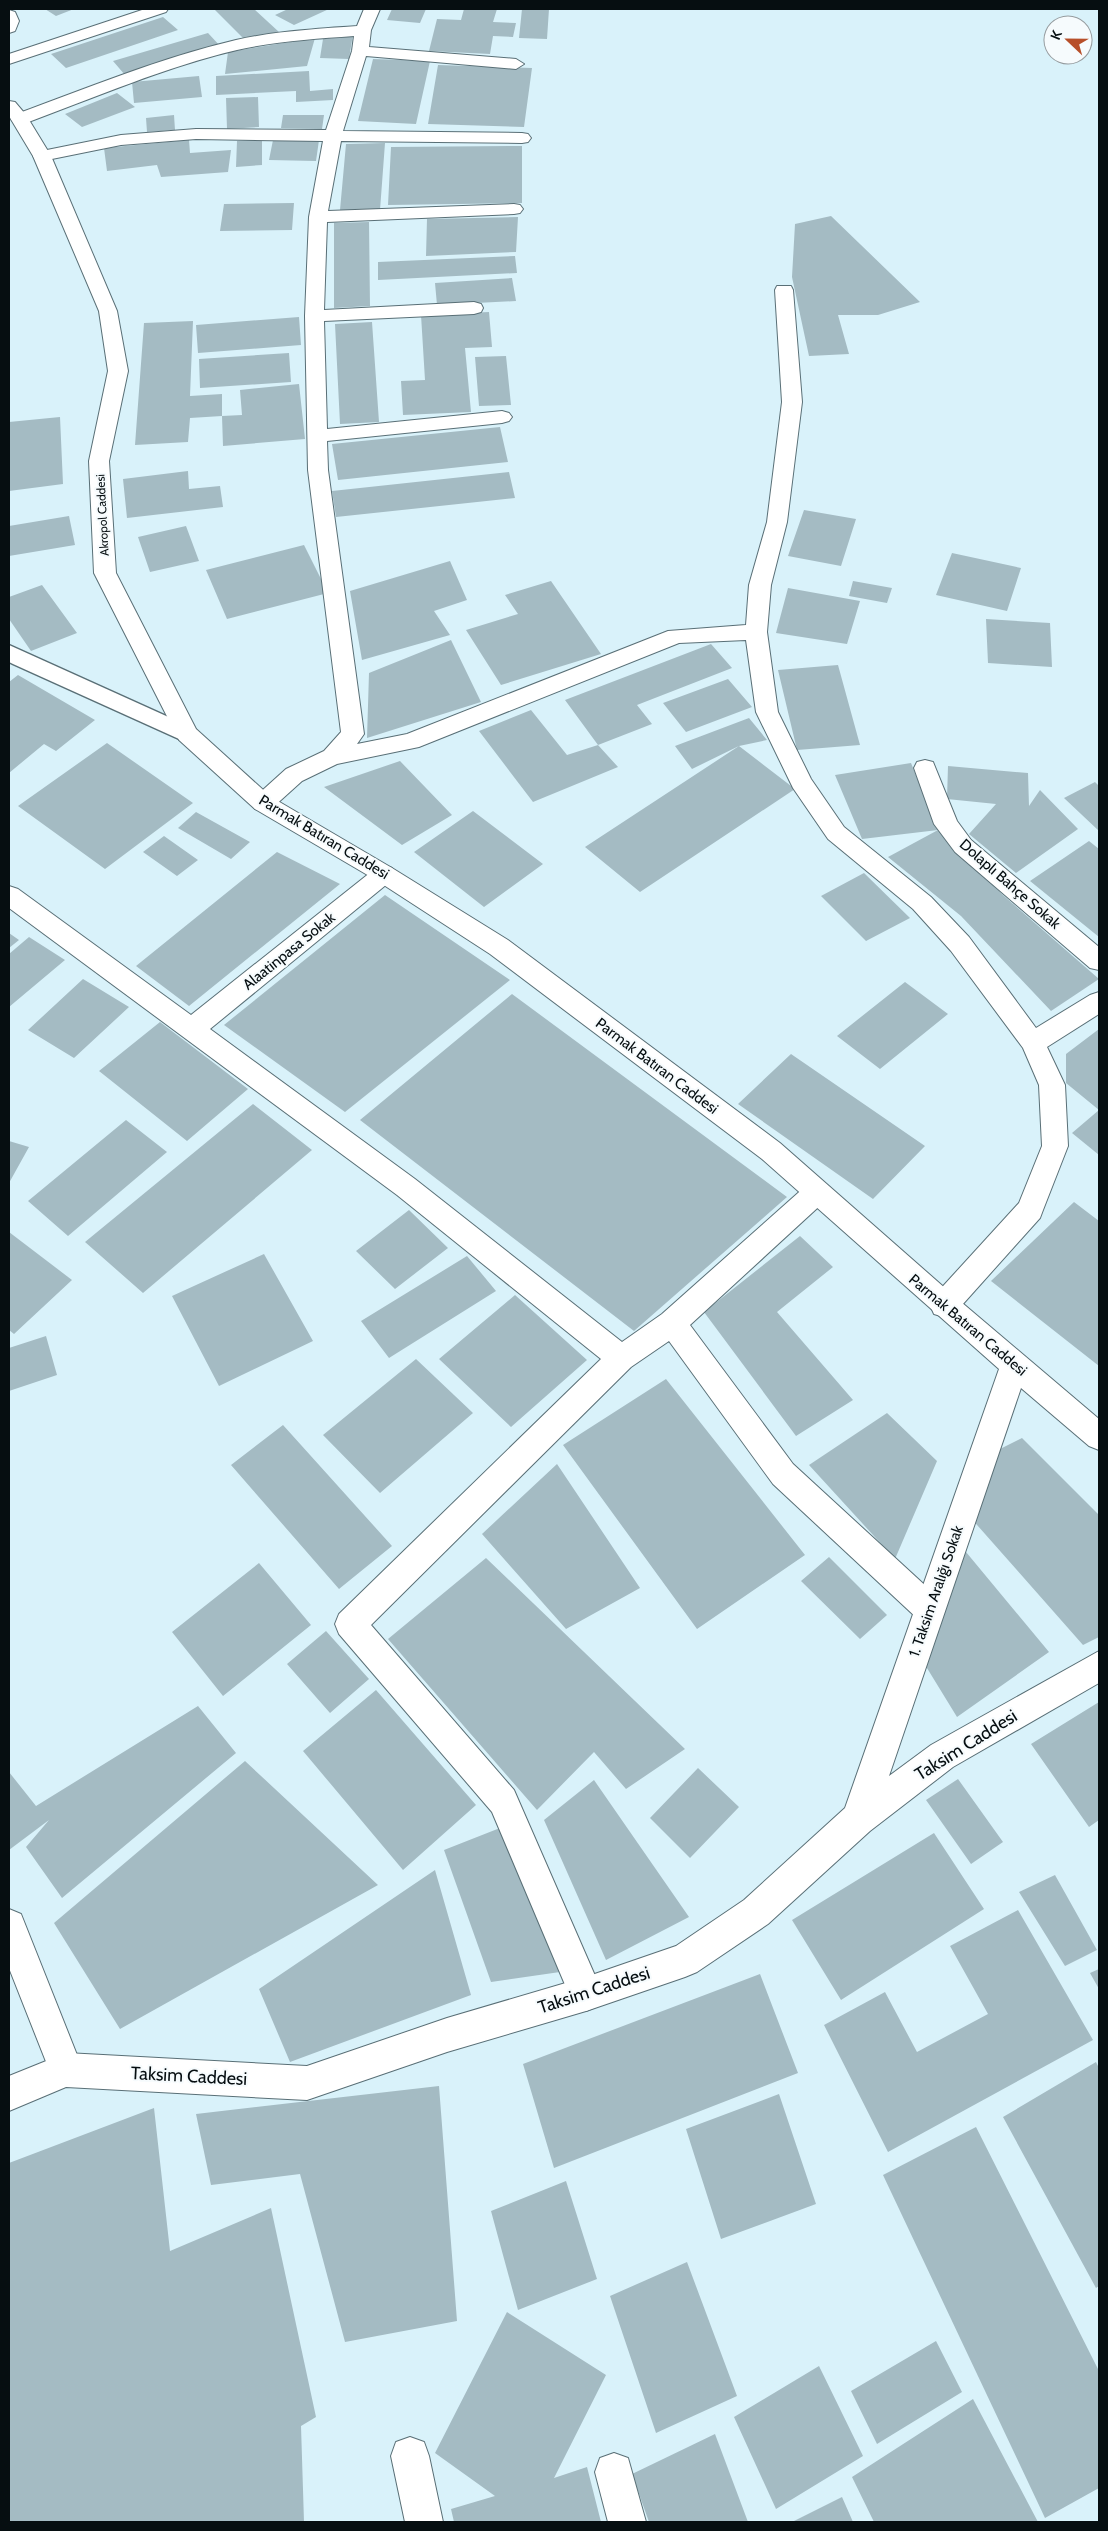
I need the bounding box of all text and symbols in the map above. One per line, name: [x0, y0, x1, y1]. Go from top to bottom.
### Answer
north arrow: [1043, 15, 1093, 65]
text: K: [1046, 27, 1066, 43]
street label: Akropol Caddesi: [92, 474, 112, 556]
street label: Parmak Batıran Caddesi: [256, 791, 392, 883]
street label: Dolaplı Bahçe Sokak: [956, 835, 1064, 933]
street label: Alaatinpasa Sokak: [239, 908, 339, 994]
street label: Parmak Batıran Caddesi: [592, 1014, 722, 1118]
street label: Parmak Batıran Caddesi: [905, 1270, 1031, 1380]
street label: 1. Taksim Aralığı Sokak: [905, 1523, 967, 1659]
street label: Taksim Caddesi: [911, 1705, 1021, 1785]
street label: Taksim Caddesi: [535, 1962, 653, 2018]
street label: Taksim Caddesi: [130, 2062, 248, 2090]

